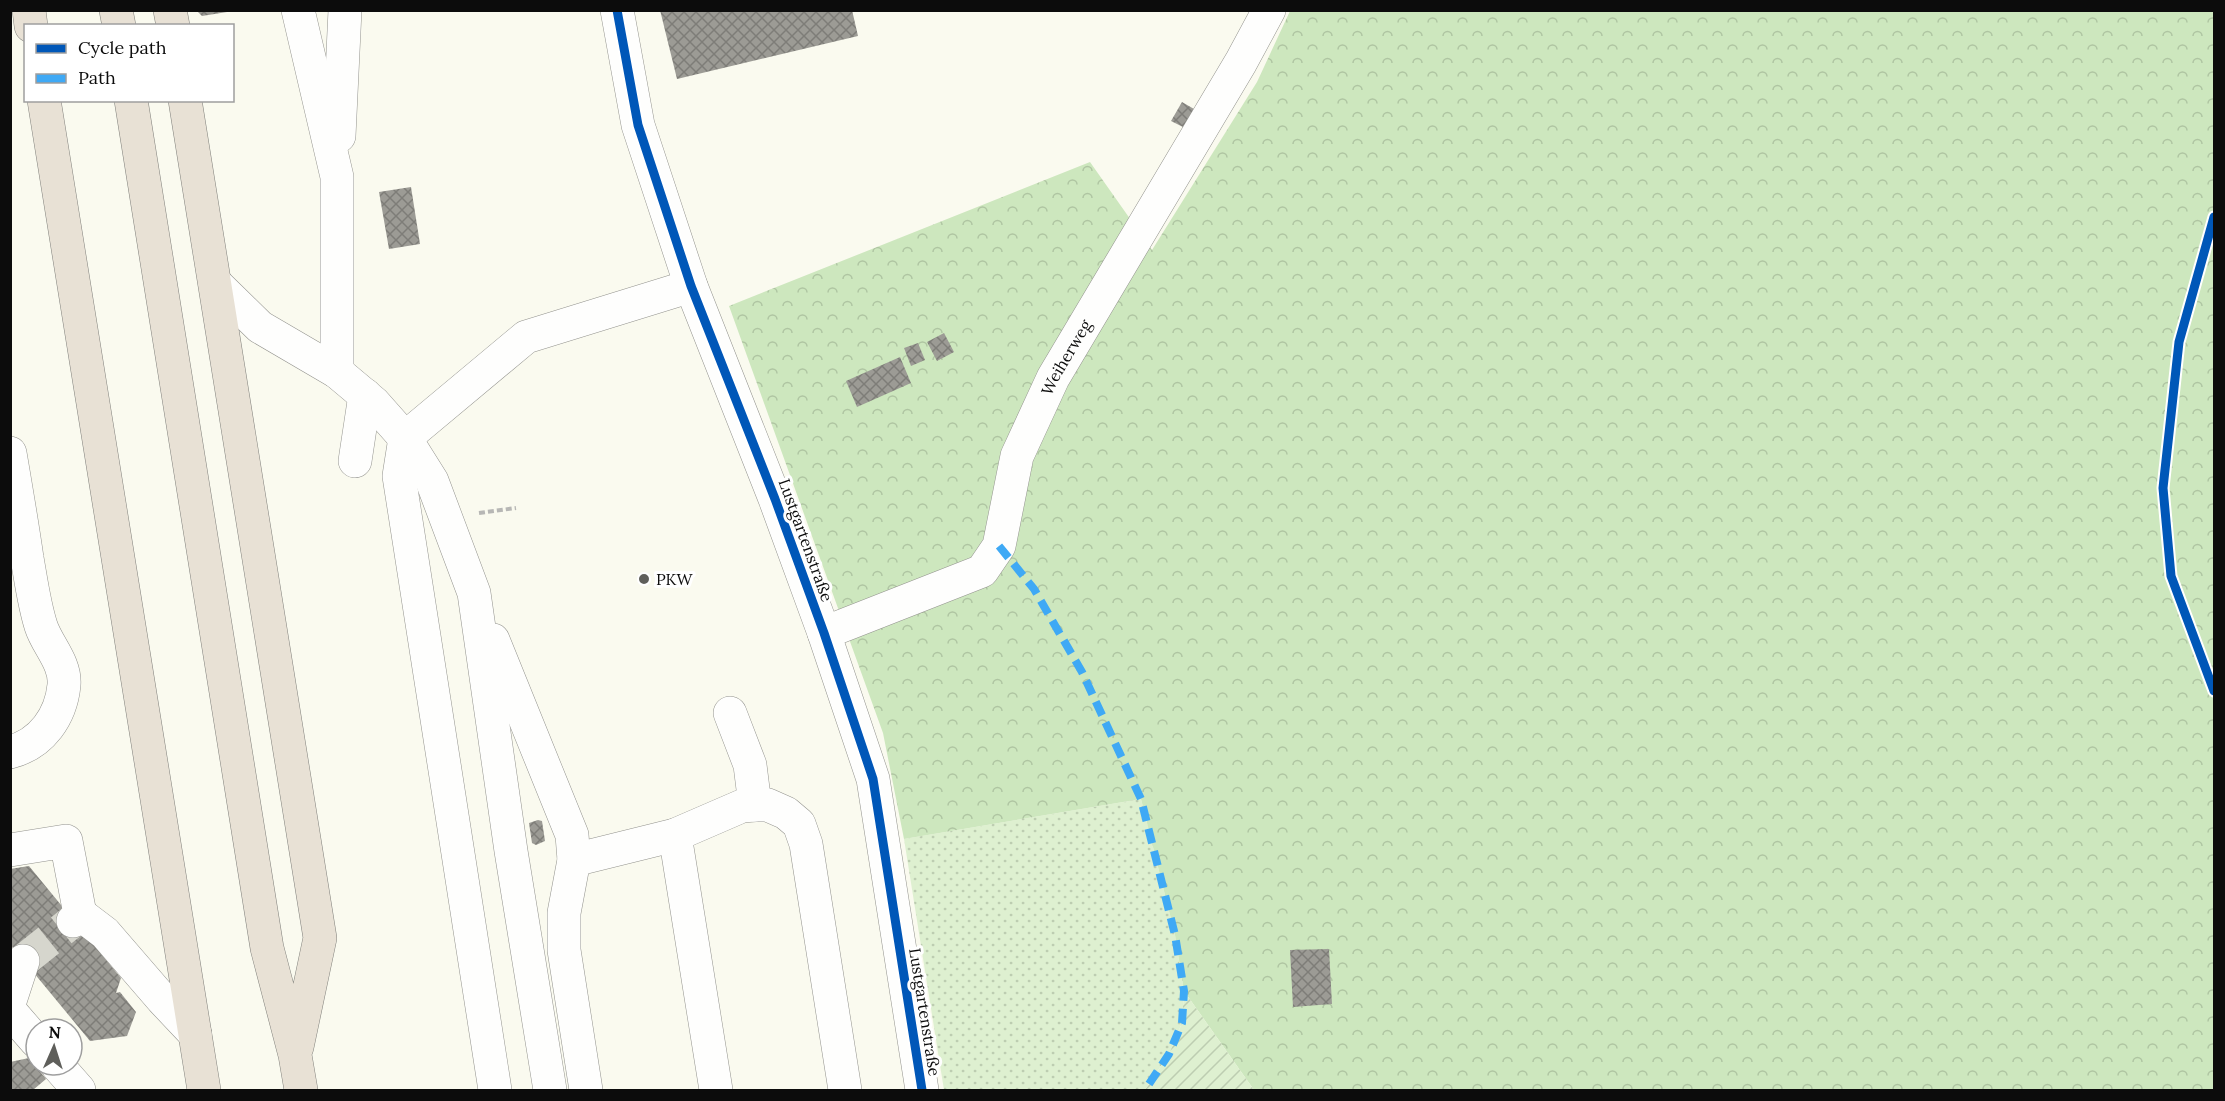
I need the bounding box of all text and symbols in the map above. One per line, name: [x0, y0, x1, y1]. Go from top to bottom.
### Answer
legend: [24, 24, 234, 102]
text: Cycle path: [78, 36, 167, 59]
text: Path: [78, 66, 116, 89]
street label: Weiherweg: [1037, 315, 1096, 398]
street label: Lustgartenstraße: [774, 476, 838, 605]
place label: PKW: [656, 569, 694, 589]
marker: PKW: [637, 572, 651, 586]
street label: Lustgartenstraße: [905, 947, 945, 1078]
north arrow: [24, 1017, 84, 1077]
text: N: [48, 1022, 61, 1042]

